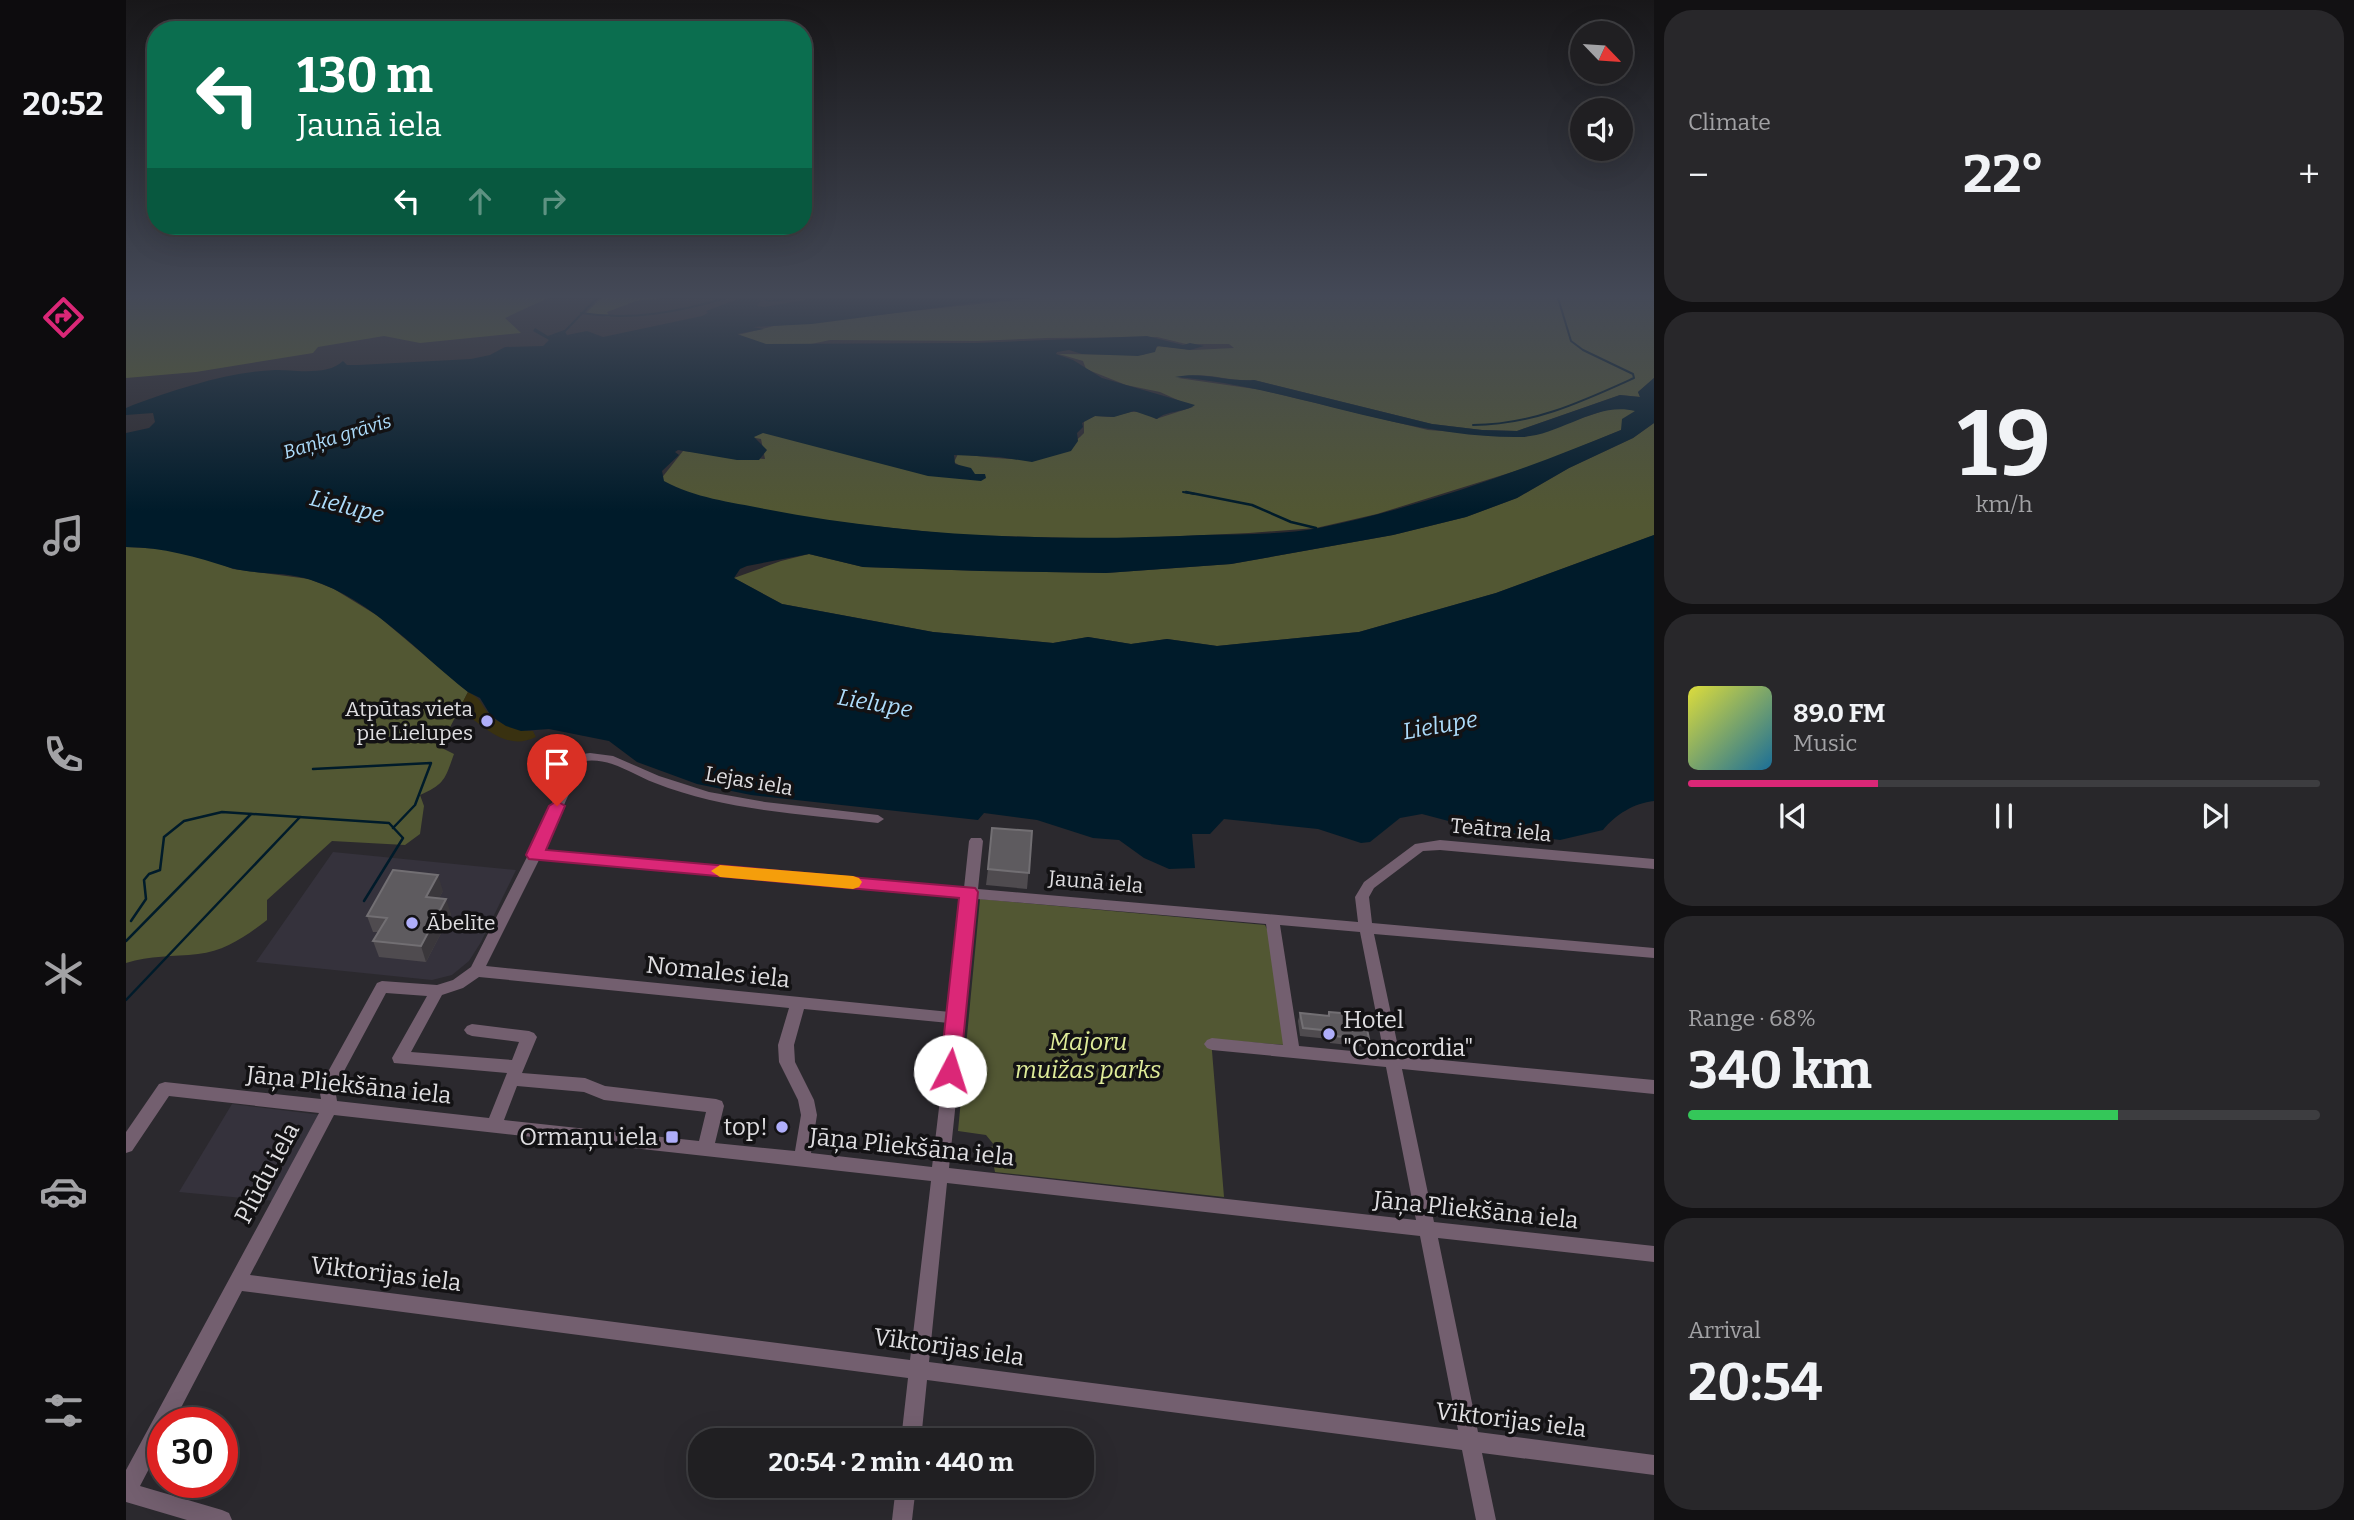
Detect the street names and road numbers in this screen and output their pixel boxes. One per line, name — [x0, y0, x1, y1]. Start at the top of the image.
street label: Lejas iela — [703, 760, 796, 802]
street label: Teātra iela — [1449, 813, 1553, 847]
street label: Jaunā iela — [1047, 865, 1145, 899]
street label: Nomales iela — [645, 951, 791, 993]
street label: Jāņa Pliekšāna iela — [244, 1060, 453, 1111]
street label: Plūdu iela — [229, 1118, 305, 1228]
street label: Jāņa Pliekšāna iela — [807, 1122, 1016, 1173]
street label: Jāņa Pliekšāna iela — [1371, 1185, 1580, 1236]
street label: Viktorijas iela — [309, 1251, 463, 1297]
street label: Viktorijas iela — [872, 1323, 1026, 1371]
street label: Viktorijas iela — [1434, 1397, 1588, 1443]

